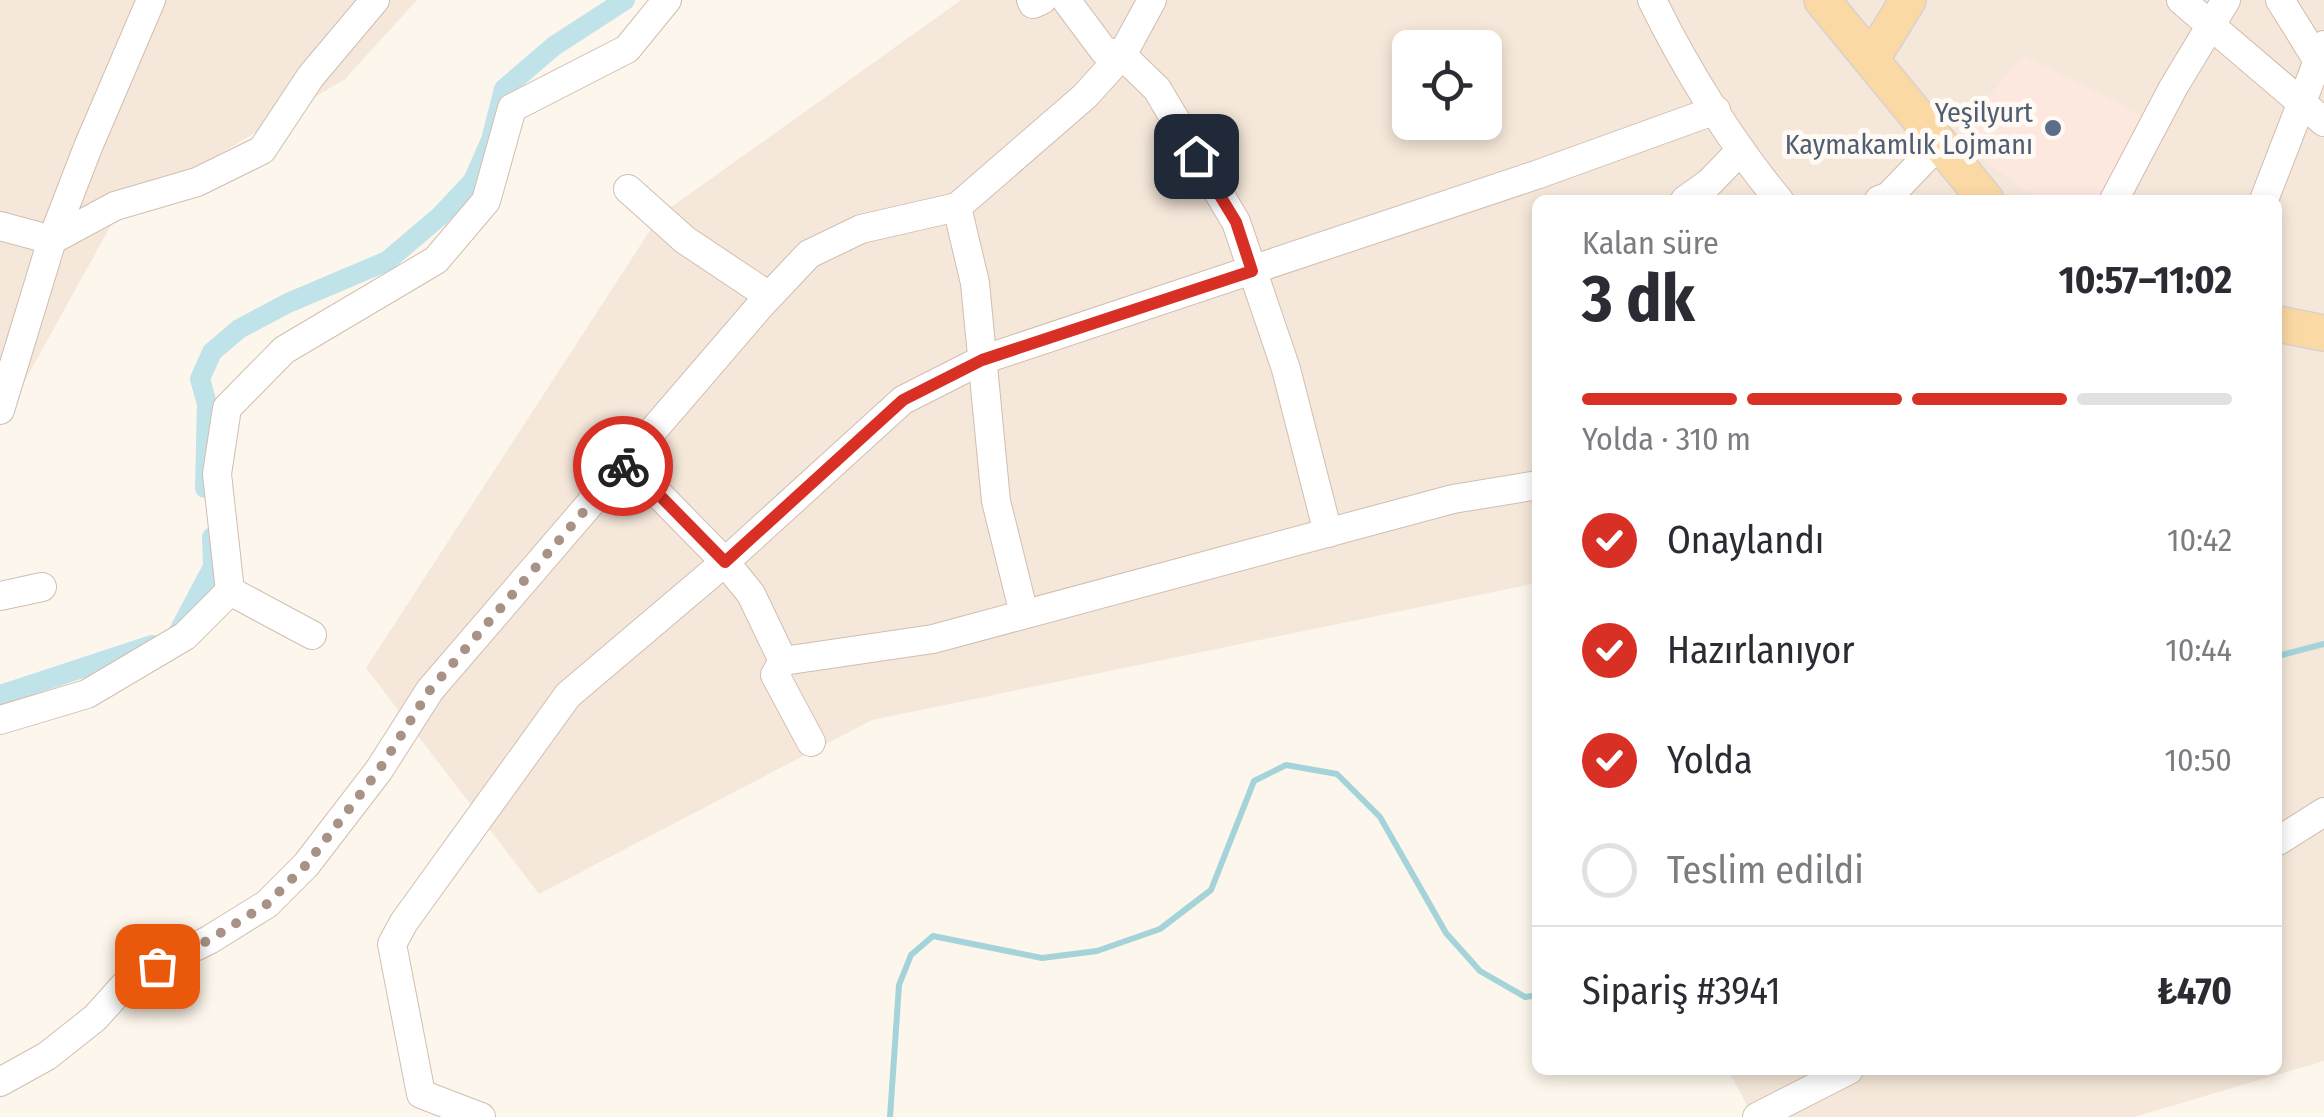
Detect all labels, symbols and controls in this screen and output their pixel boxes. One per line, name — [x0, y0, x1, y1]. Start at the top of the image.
map controls — [1392, 30, 1502, 140]
button: locate — [1392, 30, 1502, 140]
place label: Yeşilyurt Kaymakamlık Lojmanı — [1785, 96, 2034, 161]
pin — [1154, 114, 1239, 199]
marker: Yeşilyurt Kaymakamlık Lojmanı — [2042, 117, 2064, 139]
icon: home — [1169, 129, 1224, 184]
text: Kalan süre — [1582, 224, 1719, 262]
text: 10:57–11:02 — [2059, 257, 2232, 303]
text: 3 dk — [1582, 260, 1695, 338]
courier — [573, 416, 673, 516]
text: Yolda · 310 m — [1582, 420, 1751, 458]
icon: bike — [596, 439, 651, 494]
icon: check — [1582, 513, 1637, 568]
text: Onaylandı — [1667, 517, 1824, 563]
text: 10:42 — [2167, 521, 2232, 559]
icon: check — [1582, 623, 1637, 678]
text: Hazırlanıyor — [1667, 627, 1855, 673]
text: 10:44 — [2165, 631, 2232, 669]
icon: check — [1582, 733, 1637, 788]
text: Yolda — [1667, 737, 1753, 783]
text: 10:50 — [2165, 741, 2232, 779]
text: Teslim edildi — [1667, 847, 1864, 893]
pin — [115, 924, 200, 1009]
icon: bag — [130, 939, 185, 994]
text: Sipariş #3941 — [1582, 968, 1781, 1014]
text: ₺470 — [2157, 968, 2232, 1014]

